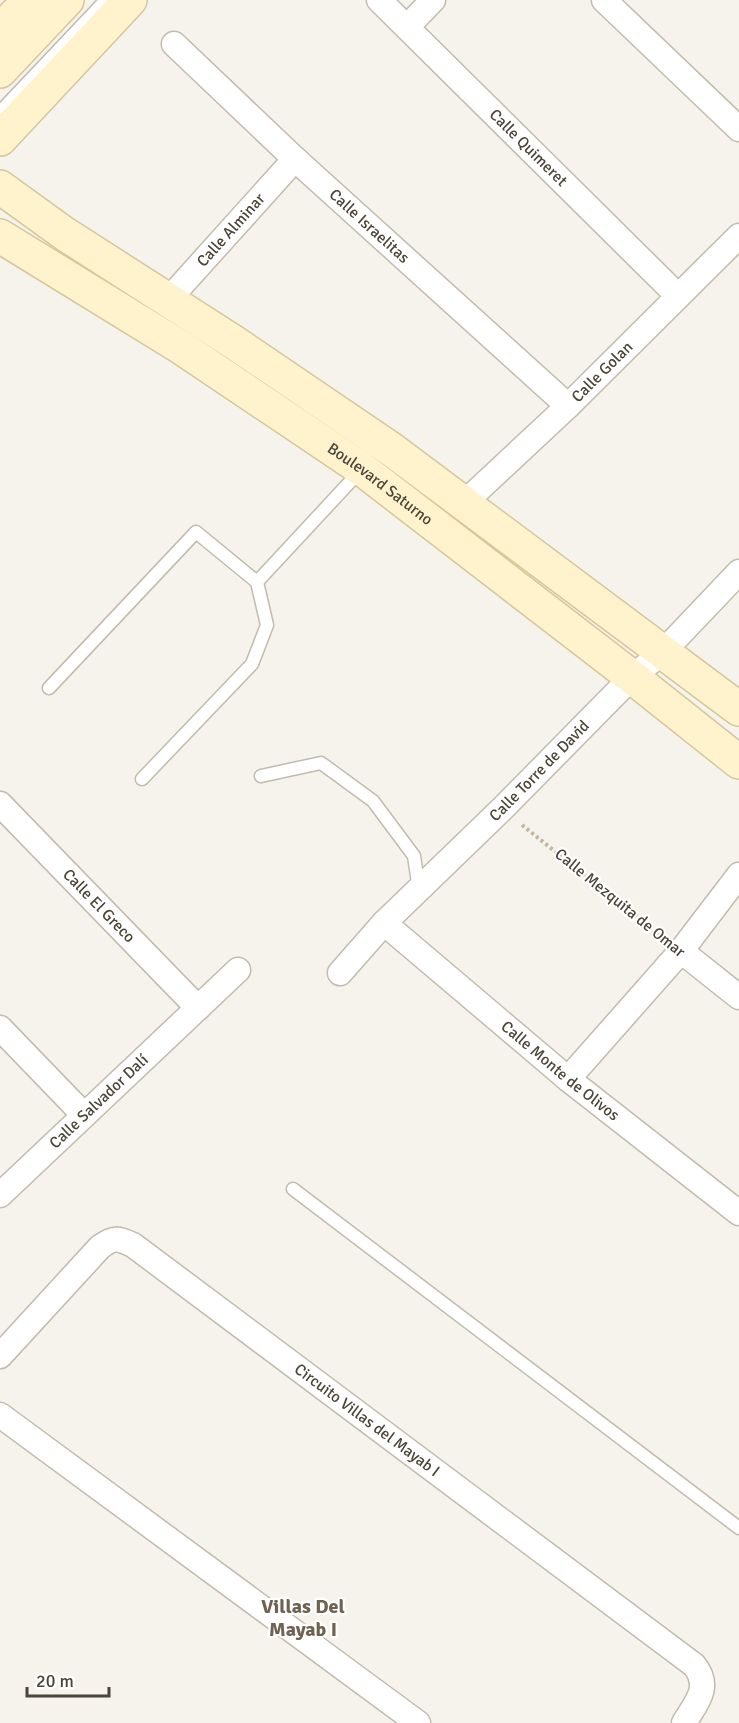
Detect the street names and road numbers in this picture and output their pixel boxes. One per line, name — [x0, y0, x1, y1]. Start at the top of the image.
street label: Calle Quimeret — [485, 105, 572, 191]
street label: Calle Israelitas — [325, 185, 414, 268]
street label: Calle Alminar — [193, 189, 269, 271]
street label: Calle Golan — [567, 337, 637, 407]
street label: Boulevard Saturno — [323, 438, 437, 530]
street label: Calle Torre de David — [485, 716, 594, 826]
street label: Calle Mezquita de Omar — [551, 844, 689, 962]
street label: Calle El Greco — [59, 865, 139, 947]
street label: Calle Monte de Olivos — [497, 1017, 623, 1125]
street label: Calle Salvador Dalí — [45, 1050, 153, 1153]
street label: Circuito Villas del Mayab I — [290, 1359, 444, 1481]

